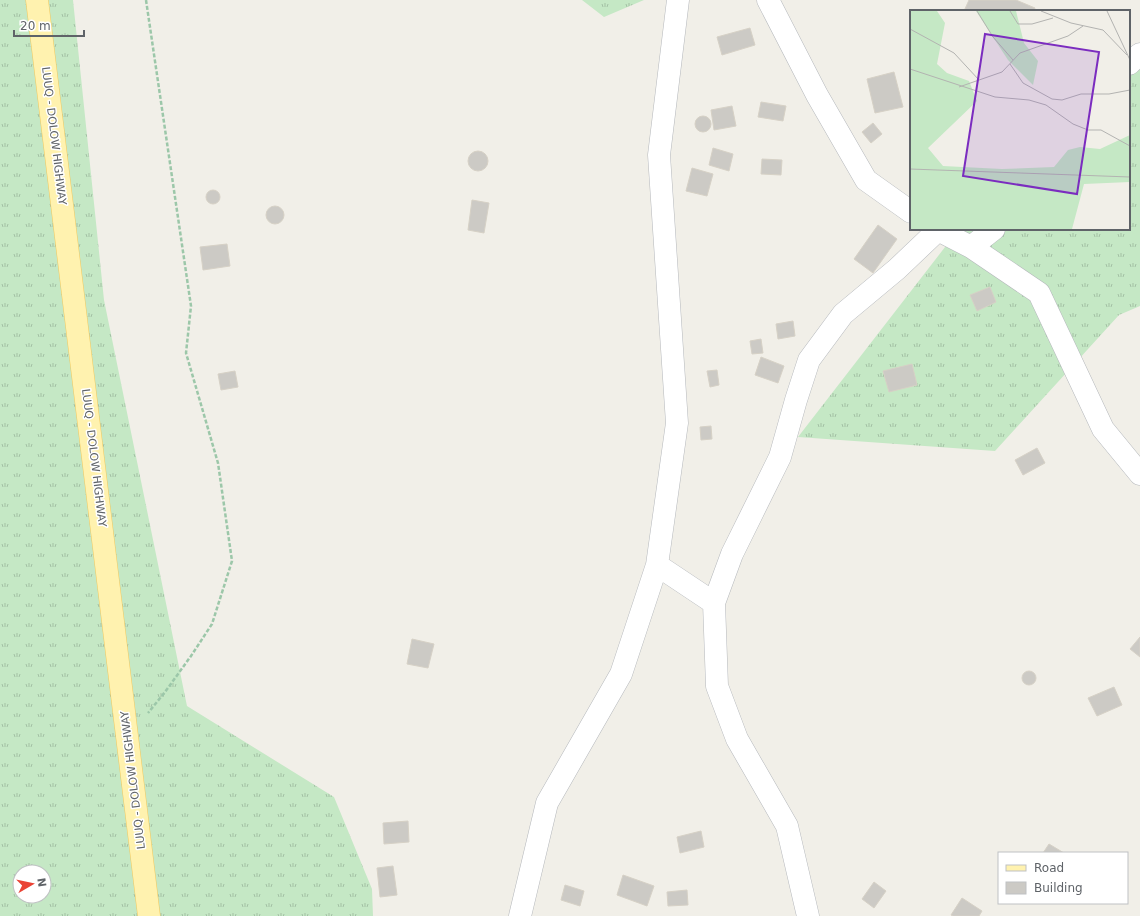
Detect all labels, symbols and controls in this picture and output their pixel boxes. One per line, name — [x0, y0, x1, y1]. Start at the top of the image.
inset map — [910, 10, 1130, 230]
scale bar — [14, 12, 84, 38]
text: 20 m — [20, 19, 51, 33]
street label: LUUQ - DOLOW HIGHWAY — [39, 66, 69, 206]
street label: LUUQ - DOLOW HIGHWAY — [79, 388, 109, 528]
street label: LUUQ - DOLOW HIGHWAY — [118, 710, 148, 850]
legend — [998, 852, 1128, 904]
text: Road — [1034, 861, 1064, 875]
north arrow — [12, 864, 52, 904]
text: N — [34, 877, 49, 888]
text: Building — [1034, 881, 1083, 895]

